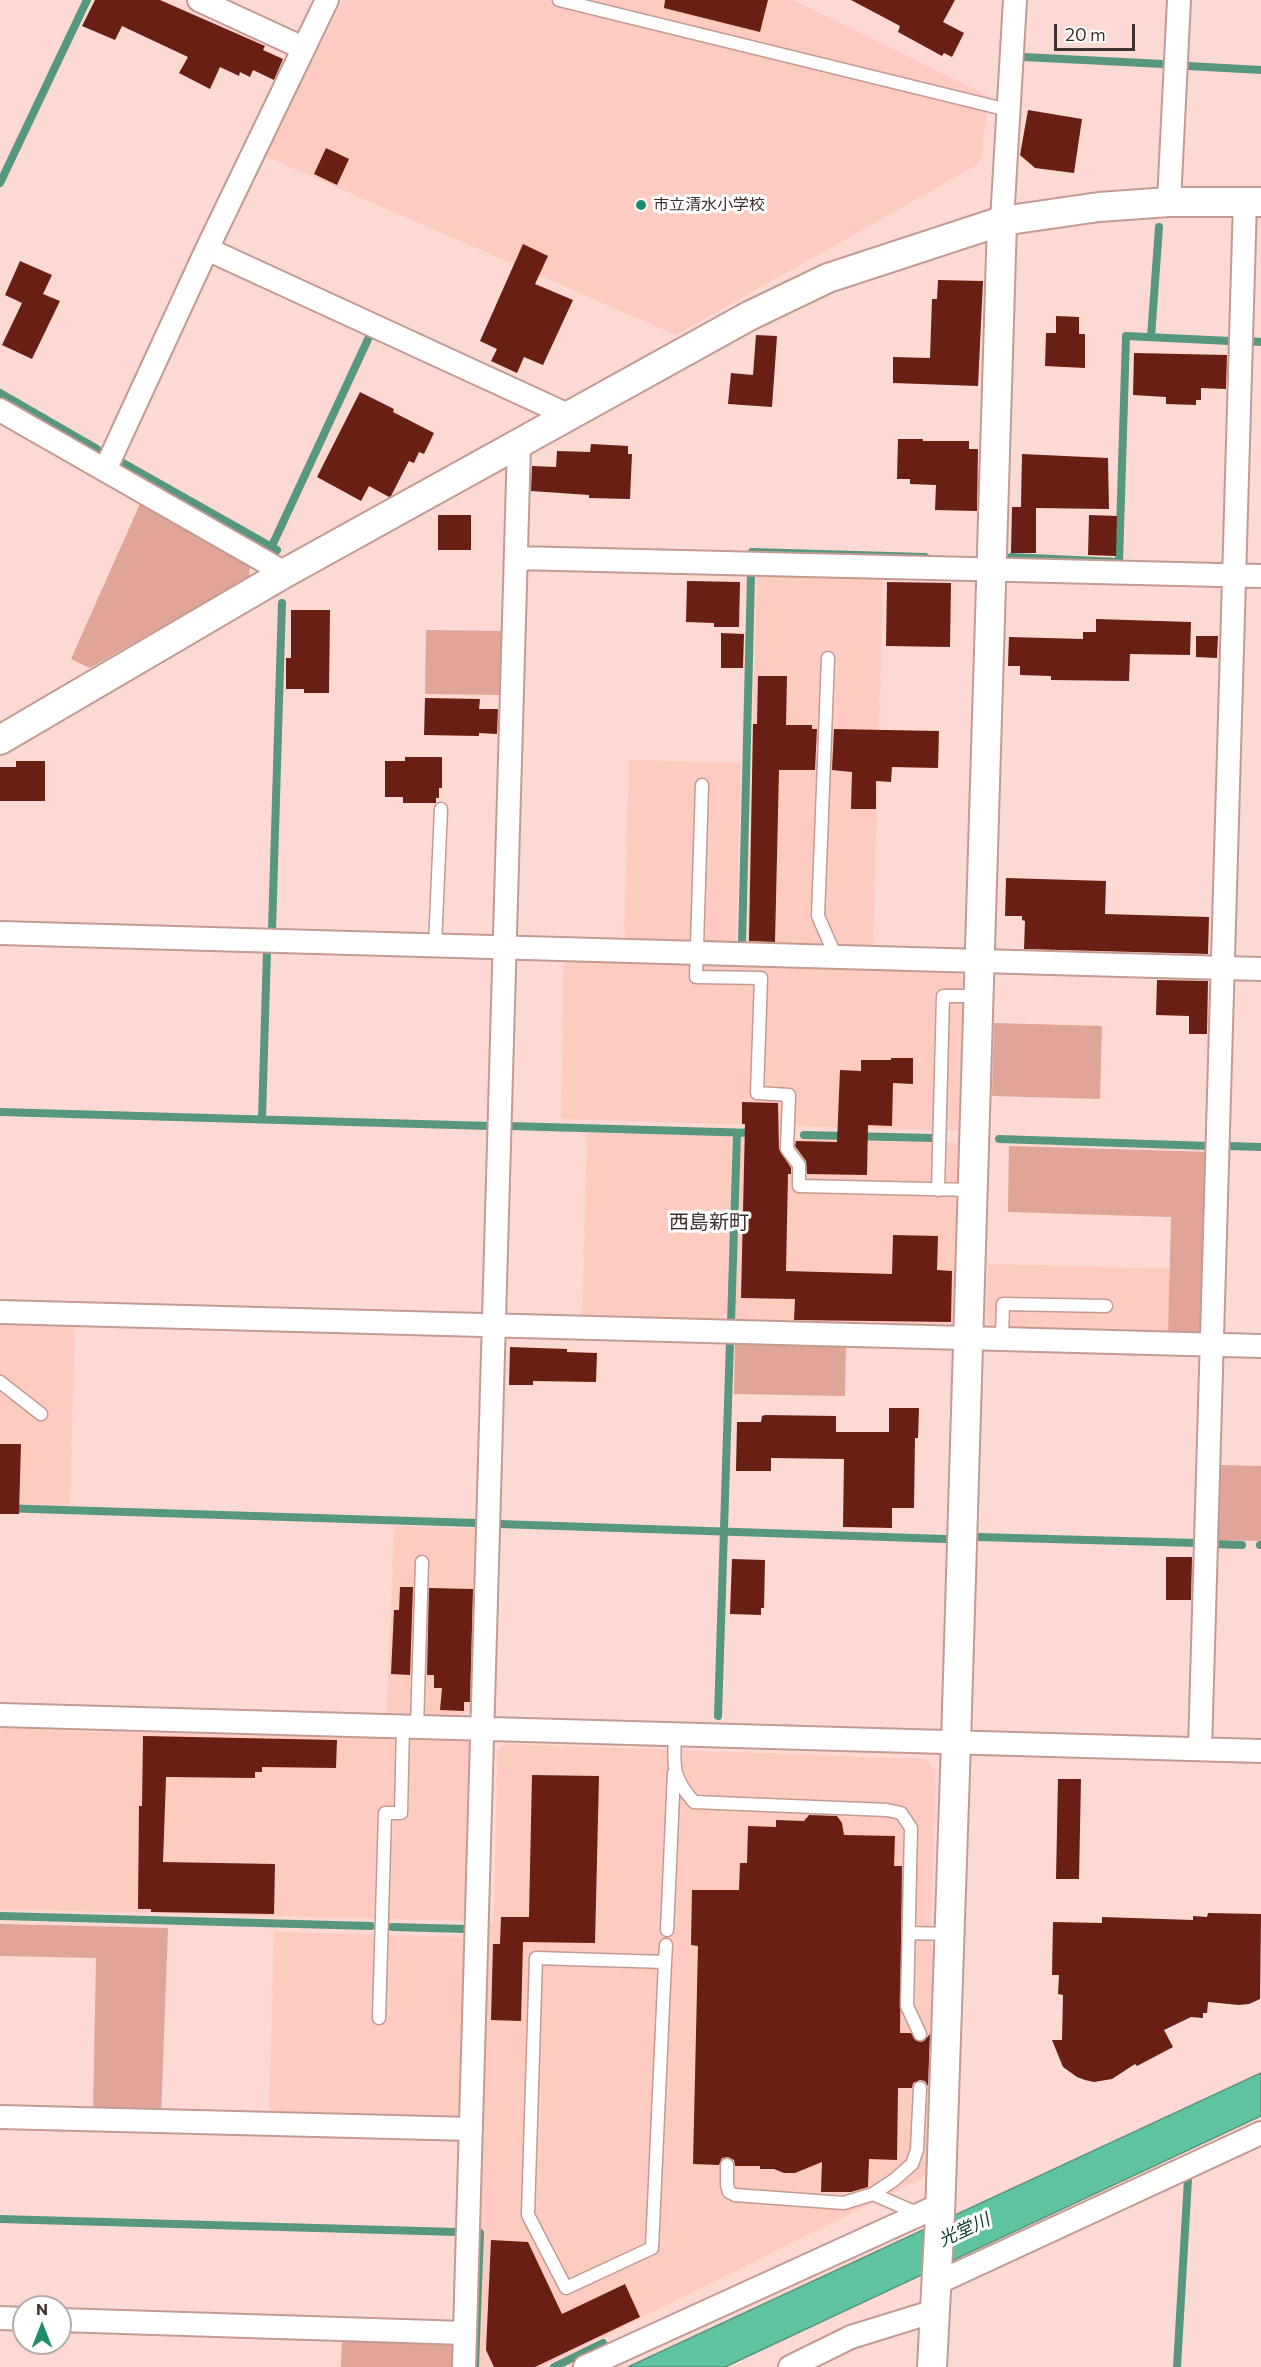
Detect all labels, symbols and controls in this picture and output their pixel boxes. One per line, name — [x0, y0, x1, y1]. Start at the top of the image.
scale bar — [1057, 12, 1138, 50]
text: 20 m — [1065, 23, 1106, 45]
place label: 市立清水小学校 — [653, 195, 765, 215]
marker: 市立清水小学校 — [634, 198, 648, 212]
district label: 西島新町 — [669, 1210, 749, 1234]
water label: 光堂川 — [935, 2209, 993, 2251]
north arrow — [12, 2295, 72, 2355]
text: N — [36, 2299, 48, 2318]

